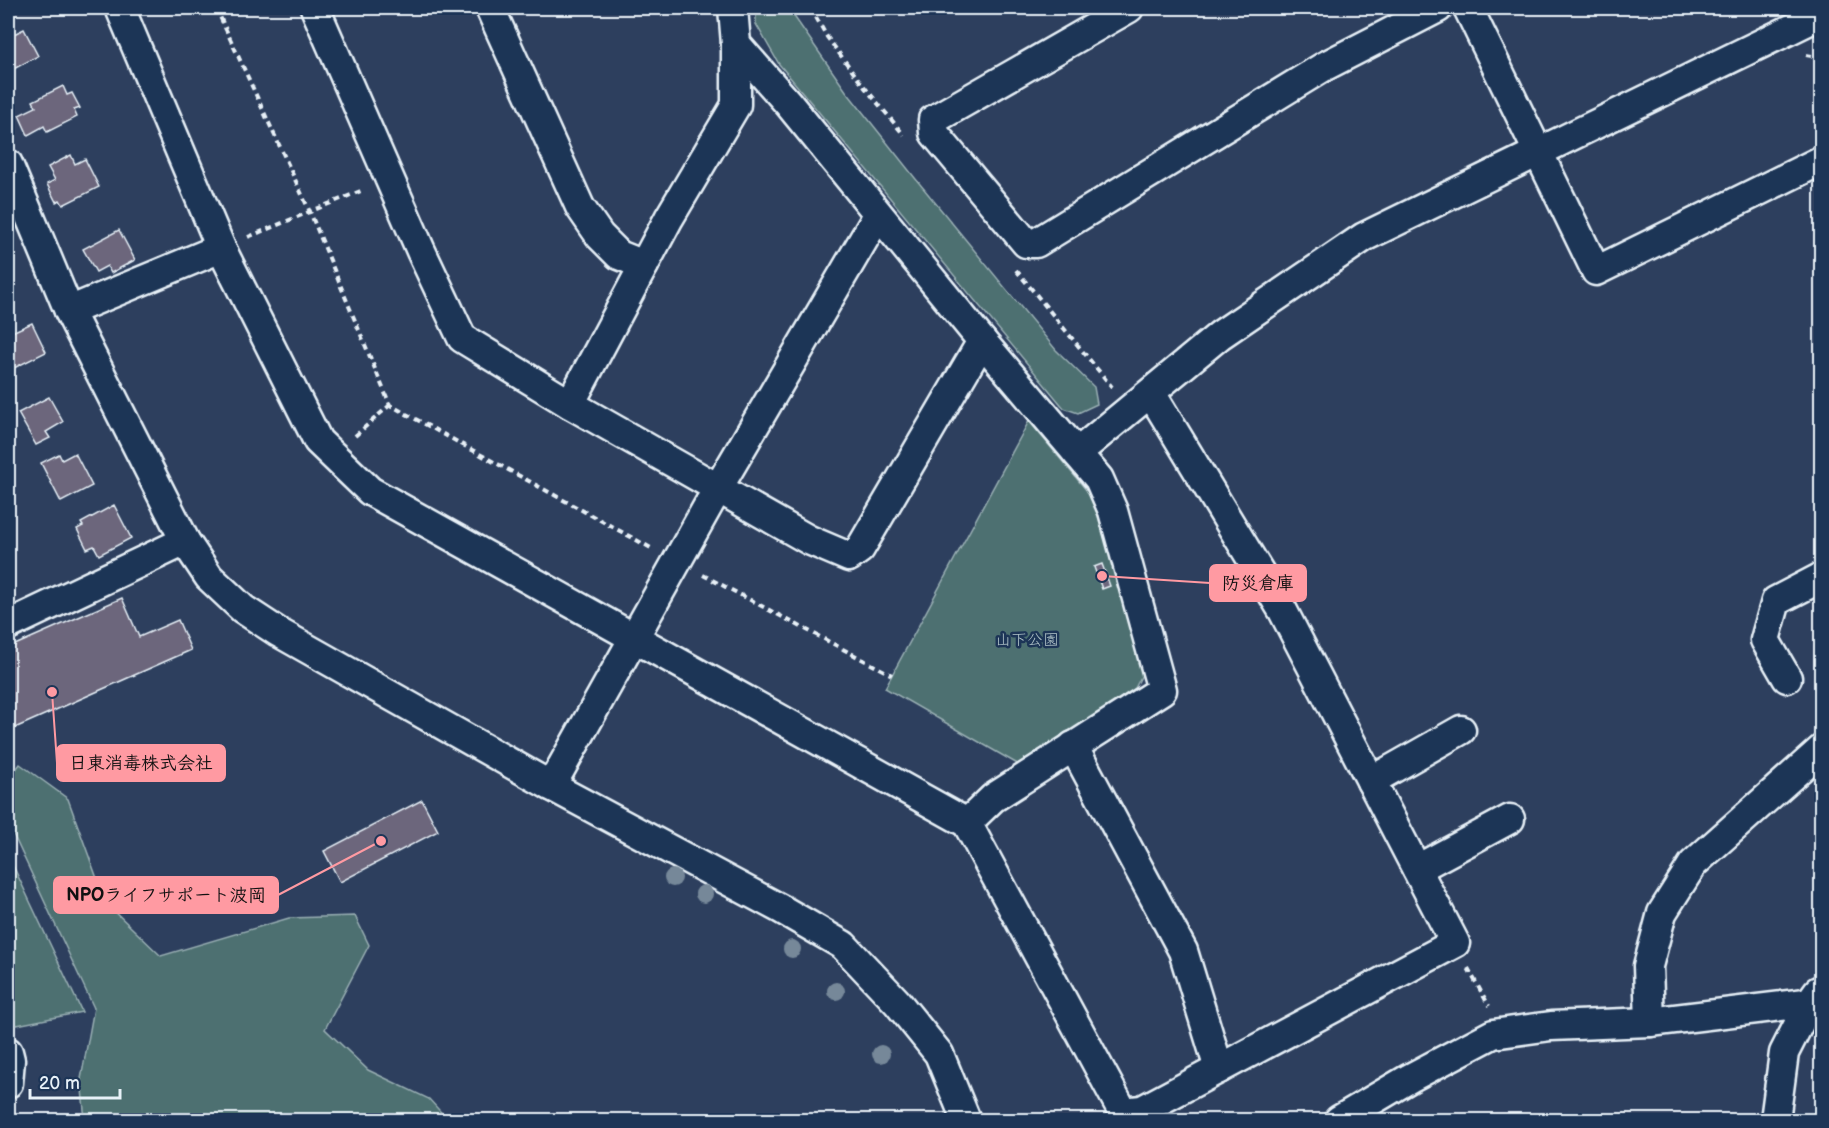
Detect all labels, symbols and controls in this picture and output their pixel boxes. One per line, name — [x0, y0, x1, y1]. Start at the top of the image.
callout: 防災倉庫 — [1210, 565, 1306, 601]
text: 防災倉庫 — [1222, 573, 1294, 594]
park label: 山下公園 — [995, 631, 1059, 650]
callout: 日東消毒株式会社 — [57, 745, 225, 781]
text: 日東消毒株式会社 — [69, 753, 213, 774]
callout: NPOライフサポート波岡 — [54, 877, 278, 913]
text: NPOライフサポート波岡 — [66, 885, 266, 906]
scale bar — [30, 1062, 120, 1100]
text: 20 m — [39, 1073, 80, 1094]

